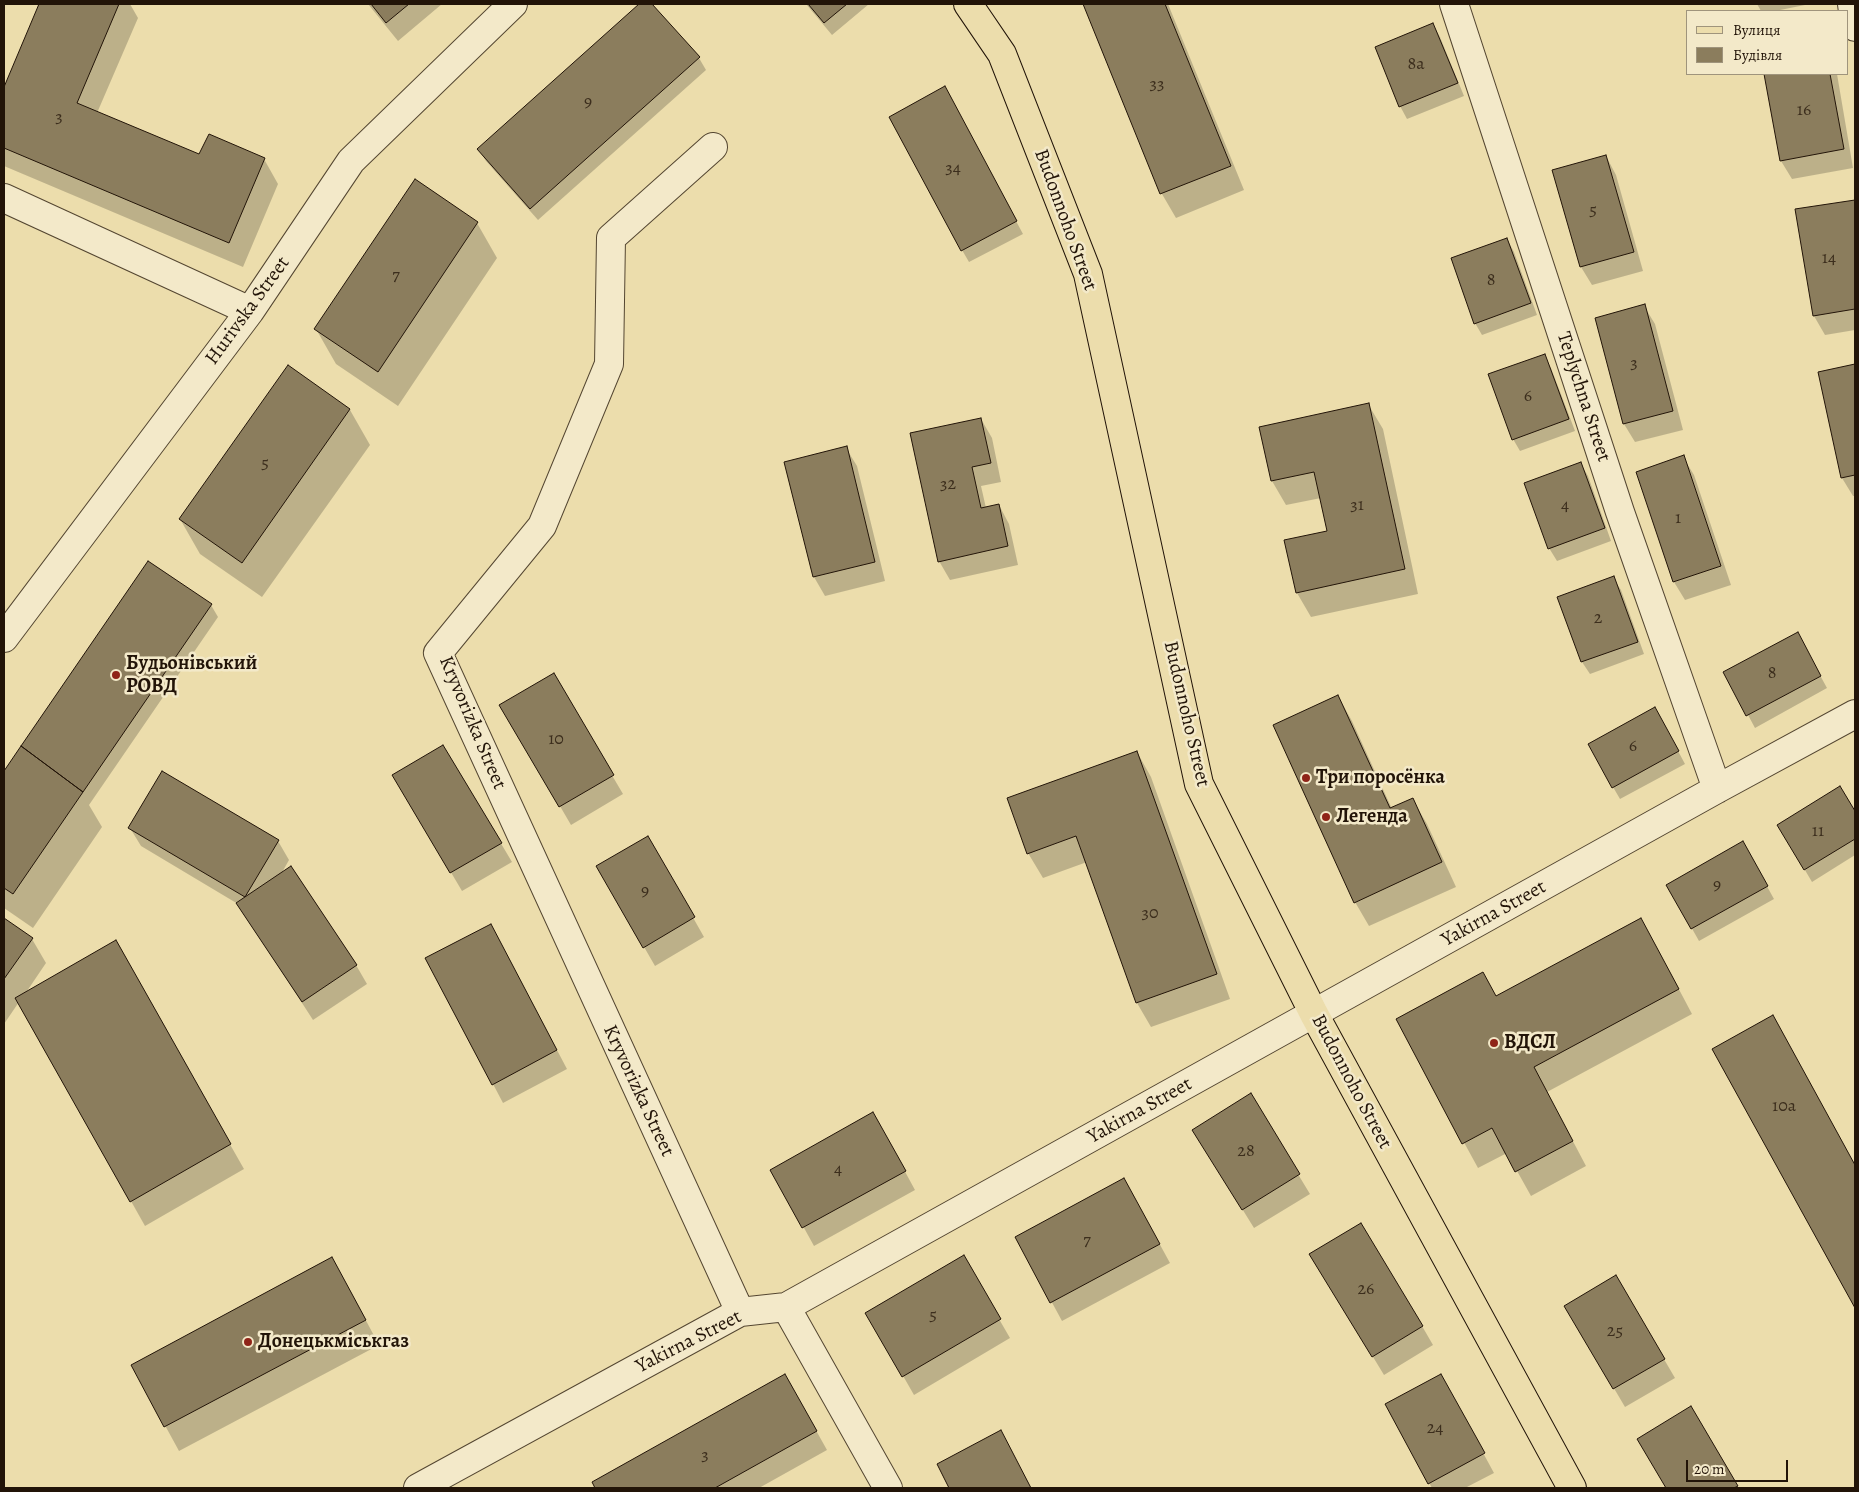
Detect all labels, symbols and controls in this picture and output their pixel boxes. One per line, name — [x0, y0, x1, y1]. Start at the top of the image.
legend — [1686, 10, 1849, 75]
text: Вулиця — [1733, 20, 1780, 40]
text: Будівля — [1733, 45, 1782, 65]
house number: 8а — [1407, 54, 1425, 76]
house number: 33 — [1150, 74, 1164, 96]
house number: 9 — [584, 92, 592, 114]
house number: 16 — [1797, 100, 1811, 122]
house number: 3 — [55, 107, 63, 129]
street label: Budonnoho Street — [1028, 146, 1102, 294]
house number: 34 — [945, 158, 961, 180]
house number: 5 — [1589, 200, 1597, 222]
house number: 14 — [1822, 248, 1836, 270]
street label: Hurivska Street — [201, 252, 295, 370]
house number: 7 — [392, 265, 400, 287]
house number: 8 — [1487, 270, 1495, 292]
street label: Teplychna Street — [1551, 329, 1615, 465]
house number: 3 — [1630, 353, 1638, 375]
house number: 6 — [1524, 386, 1532, 408]
house number: 5 — [261, 453, 269, 475]
house number: 32 — [940, 474, 956, 496]
house number: 31 — [1350, 495, 1364, 517]
house number: 4 — [1561, 495, 1569, 517]
house number: 1 — [1675, 508, 1681, 530]
house number: 2 — [1594, 608, 1602, 630]
street label: Budonnoho Street — [1158, 639, 1214, 789]
place label: Будьонівський РОВД — [126, 652, 257, 699]
street label: Kryvorizka Street — [433, 653, 511, 793]
house number: 8 — [1768, 663, 1776, 685]
marker: Будьонівський РОВД — [110, 669, 122, 681]
house number: 10 — [548, 729, 564, 751]
house number: 6 — [1629, 736, 1637, 758]
place label: Три поросёнка — [1316, 766, 1445, 790]
marker: Три поросёнка — [1300, 772, 1312, 784]
place label: Легенда — [1336, 805, 1408, 829]
marker: Легенда — [1320, 811, 1332, 823]
house number: 11 — [1812, 821, 1824, 843]
street label: Yakirna Street — [1438, 875, 1550, 953]
house number: 9 — [1713, 875, 1721, 897]
house number: 9 — [641, 881, 649, 903]
house number: 30 — [1141, 903, 1159, 925]
street label: Budonnoho Street — [1305, 1011, 1397, 1153]
street label: Kryvorizka Street — [597, 1021, 679, 1161]
place label: ВДСЛ — [1504, 1031, 1556, 1055]
marker: ВДСЛ — [1488, 1037, 1500, 1049]
street label: Yakirna Street — [1084, 1072, 1196, 1150]
house number: 10а — [1772, 1096, 1796, 1118]
house number: 28 — [1237, 1141, 1255, 1163]
house number: 4 — [834, 1159, 842, 1181]
house number: 7 — [1083, 1230, 1091, 1252]
house number: 26 — [1358, 1279, 1374, 1301]
street label: Yakirna Street — [632, 1305, 746, 1379]
house number: 5 — [929, 1305, 937, 1327]
house number: 25 — [1607, 1321, 1623, 1343]
place label: Донецькміськгаз — [258, 1330, 409, 1354]
marker: Донецькміськгаз — [242, 1336, 254, 1348]
house number: 24 — [1427, 1418, 1443, 1440]
house number: 3 — [701, 1445, 709, 1467]
scale bar — [1689, 1450, 1792, 1482]
text: 20 m — [1694, 1459, 1725, 1479]

